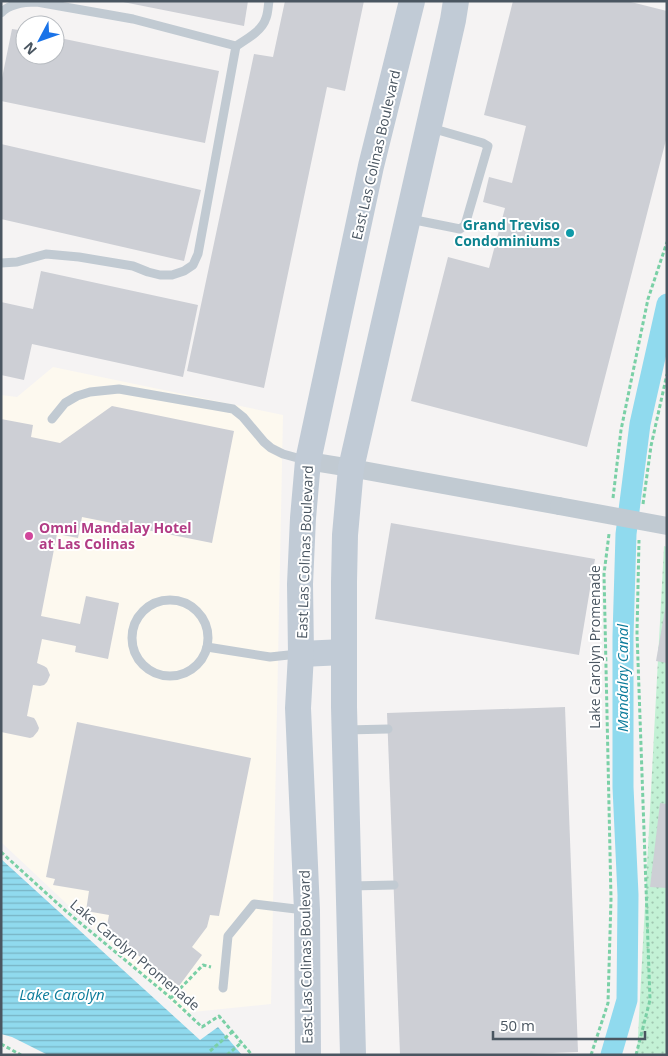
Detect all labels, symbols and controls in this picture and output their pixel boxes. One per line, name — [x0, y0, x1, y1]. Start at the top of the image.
north arrow — [15, 15, 65, 65]
text: N — [19, 38, 41, 59]
street label: East Las Colinas Boulevard — [347, 68, 404, 242]
place label: Grand Treviso Condominiums — [454, 215, 560, 250]
marker: Grand Treviso Condominiums — [564, 227, 576, 239]
street label: East Las Colinas Boulevard — [292, 465, 317, 639]
place label: Omni Mandalay Hotel at Las Colinas — [39, 518, 192, 553]
marker: Omni Mandalay Hotel at Las Colinas — [23, 530, 35, 542]
street label: Lake Carolyn Promenade — [585, 565, 604, 729]
water label: Mandalay Canal — [612, 623, 632, 732]
street label: East Las Colinas Boulevard — [294, 870, 317, 1044]
street label: Lake Carolyn Promenade — [67, 895, 204, 1015]
water label: Lake Carolyn — [19, 984, 105, 1004]
scale bar — [493, 1008, 646, 1040]
text: 50 m — [500, 1015, 535, 1035]

